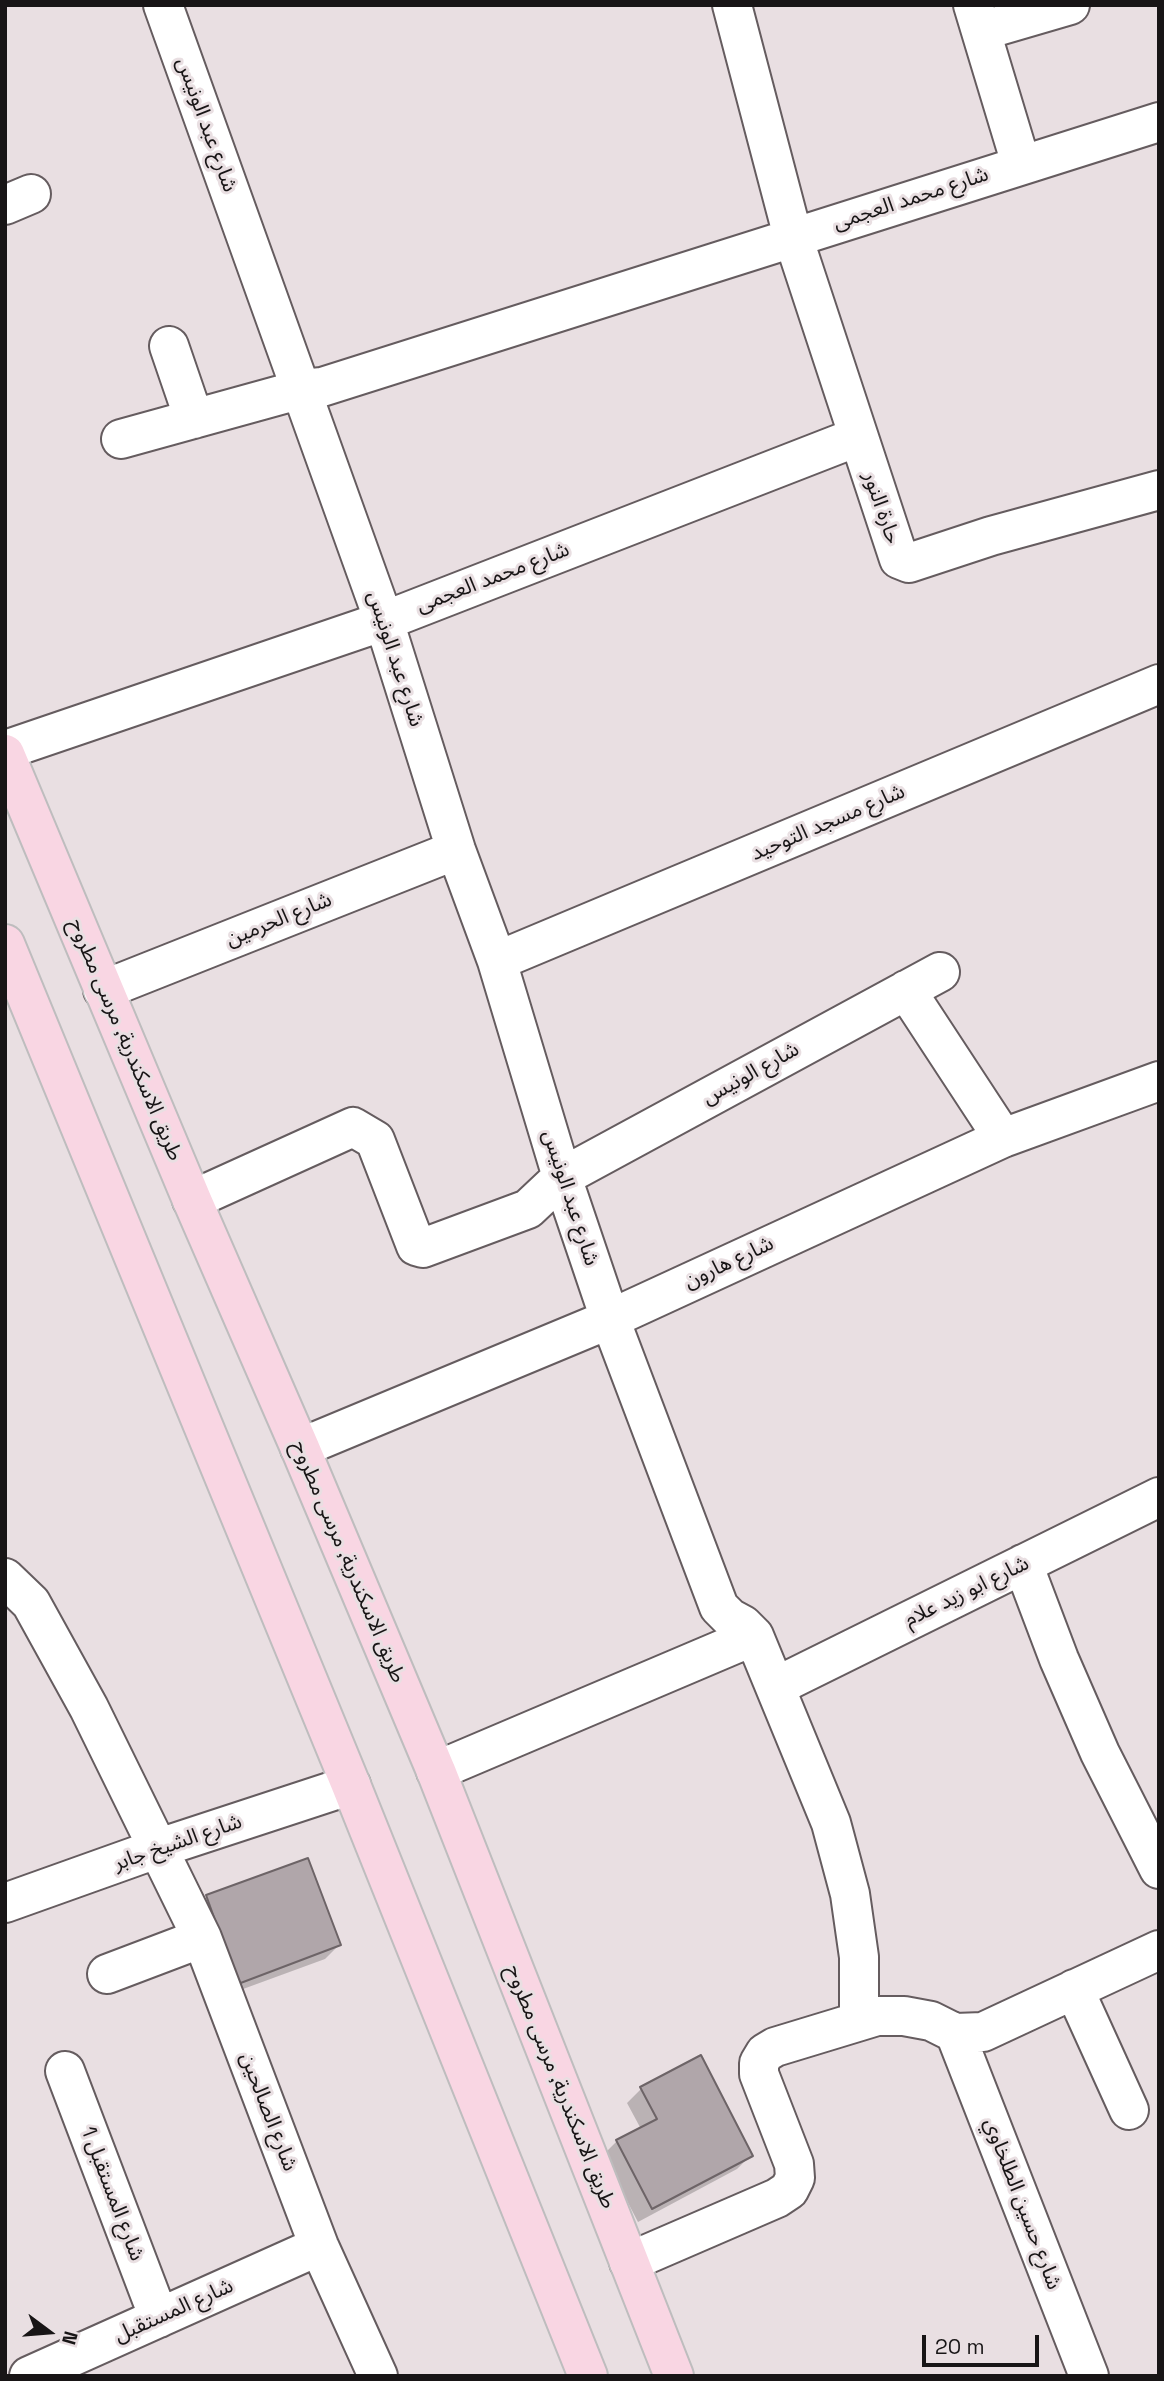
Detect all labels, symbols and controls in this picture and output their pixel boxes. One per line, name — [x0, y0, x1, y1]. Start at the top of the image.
street label: شارع عبد الونيس — [170, 54, 242, 196]
street label: شارع محمد العجمى — [830, 162, 992, 236]
street label: حارة النور — [857, 469, 905, 547]
street label: شارع محمد العجمى — [413, 537, 573, 619]
street label: شارع عبد الونيس — [361, 588, 429, 730]
street label: شارع مسجد التوحيد — [747, 779, 909, 867]
street label: شارع الحرمين — [222, 887, 336, 953]
street label: طريق الاسكندرية, مرسى مطروح — [62, 915, 188, 1165]
street label: شارع الونيس — [698, 1037, 804, 1111]
street label: شارع عبد الونيس — [536, 1127, 604, 1269]
street label: شارع هارون — [680, 1231, 778, 1295]
street label: طريق الاسكندرية, مرسى مطروح — [285, 1437, 411, 1687]
street label: شارع ابو زيد علام — [901, 1551, 1033, 1633]
street label: شارع الشيخ جابر — [111, 1809, 245, 1877]
street label: طريق الاسكندرية, مرسى مطروح — [500, 1961, 620, 2213]
street label: شارع الصالحين — [234, 2049, 302, 2175]
street label: شارع حسين الطلخاوي — [978, 2115, 1066, 2293]
street label: شارع المستقبل 1 — [75, 2123, 149, 2265]
street label: شارع المستقبل — [111, 2274, 237, 2348]
north arrow — [14, 2297, 84, 2367]
scale bar — [926, 2322, 1043, 2366]
text: N — [56, 2328, 83, 2347]
text: 20 m — [935, 2333, 985, 2360]

